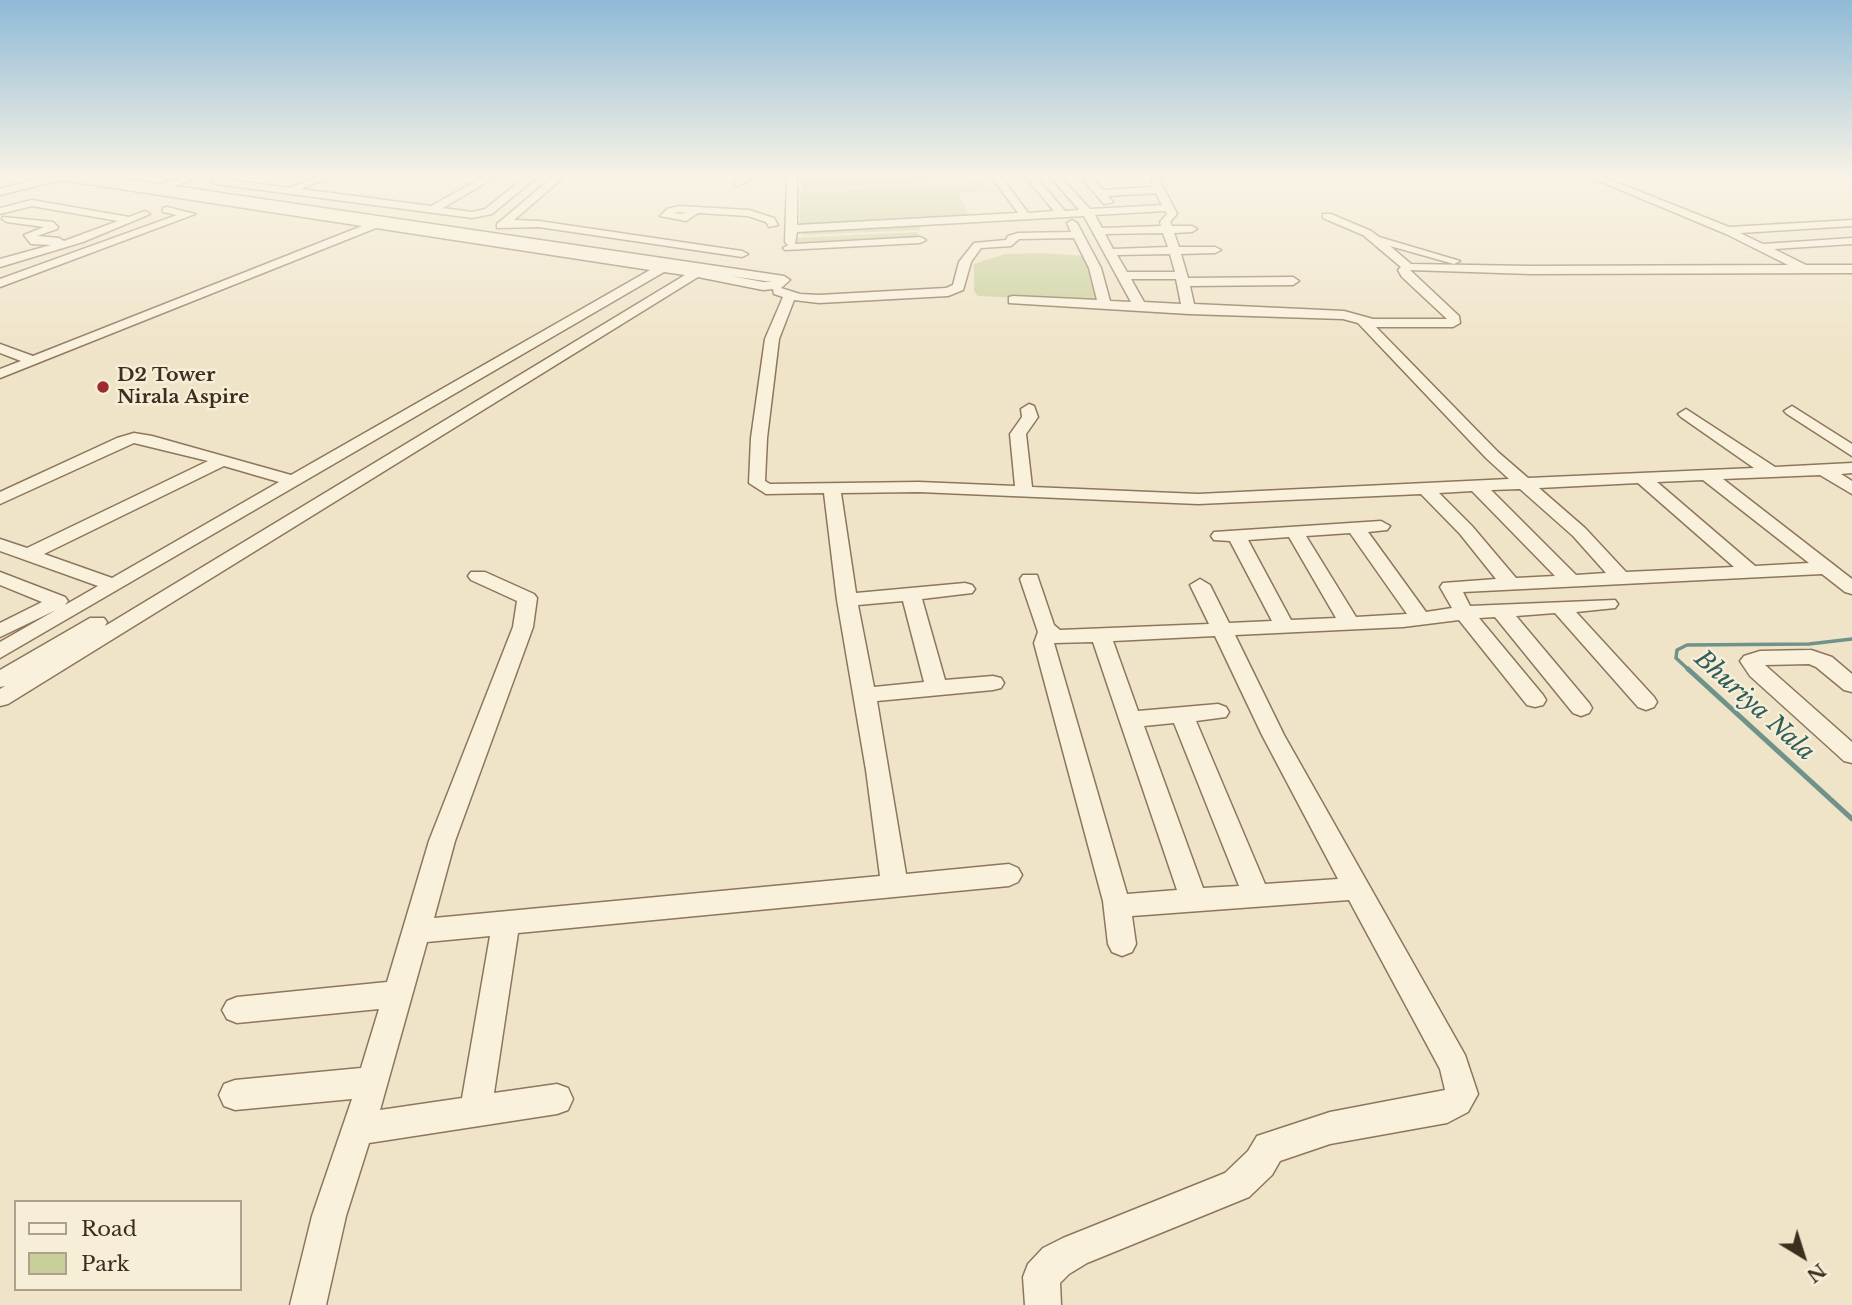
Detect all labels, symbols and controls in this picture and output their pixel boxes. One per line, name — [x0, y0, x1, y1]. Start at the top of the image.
place label: D2 Tower Nirala Aspire — [117, 365, 249, 409]
marker: D2 Tower Nirala Aspire — [95, 379, 111, 395]
water label: Bhuriya Nala — [1688, 645, 1820, 767]
legend — [14, 1200, 242, 1291]
text: Road — [81, 1216, 137, 1242]
north arrow — [1768, 1221, 1838, 1291]
text: Park — [81, 1251, 130, 1277]
text: N — [1802, 1258, 1830, 1288]

